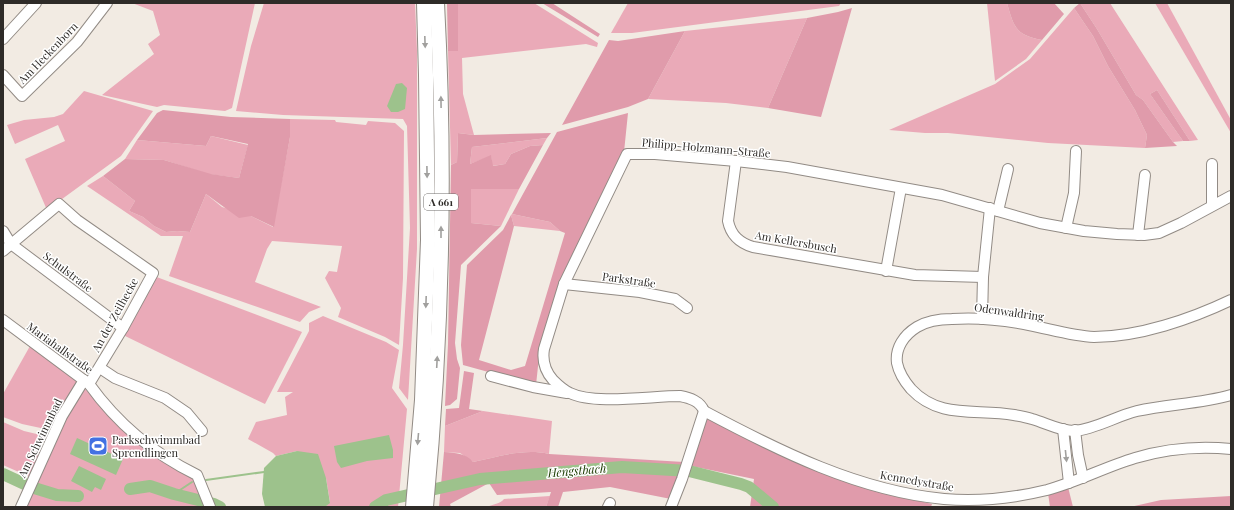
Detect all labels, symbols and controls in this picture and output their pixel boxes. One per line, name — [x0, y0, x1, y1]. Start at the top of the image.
street label: Am Heckenborn — [14, 18, 81, 87]
one-way arrow — [422, 36, 428, 49]
one-way arrow — [438, 95, 444, 108]
street label: Philipp-Holzmann-Straße — [641, 134, 771, 161]
one-way arrow — [423, 166, 430, 178]
road number: A 661 — [424, 194, 458, 210]
one-way arrow — [438, 225, 444, 238]
street label: Am Kellersbusch — [753, 227, 839, 256]
street label: Schulstraße — [40, 248, 97, 295]
street label: Parkstraße — [601, 268, 657, 291]
street label: An der Zeilhecke — [87, 275, 141, 355]
one-way arrow — [422, 296, 429, 308]
street label: Odenwaldring — [973, 299, 1045, 324]
street label: Mariahallstraße — [24, 319, 97, 377]
one-way arrow — [434, 356, 441, 368]
street label: Am Schwimmbad — [13, 395, 65, 481]
place label: Parkschwimmbad Sprendlingen — [112, 432, 201, 460]
one-way arrow — [415, 433, 422, 445]
sports icon: Parkschwimmbad Sprendlingen — [87, 435, 109, 457]
one-way arrow — [1063, 450, 1069, 462]
water label: Hengstbach — [546, 459, 607, 481]
street label: Kennedystraße — [879, 467, 955, 494]

